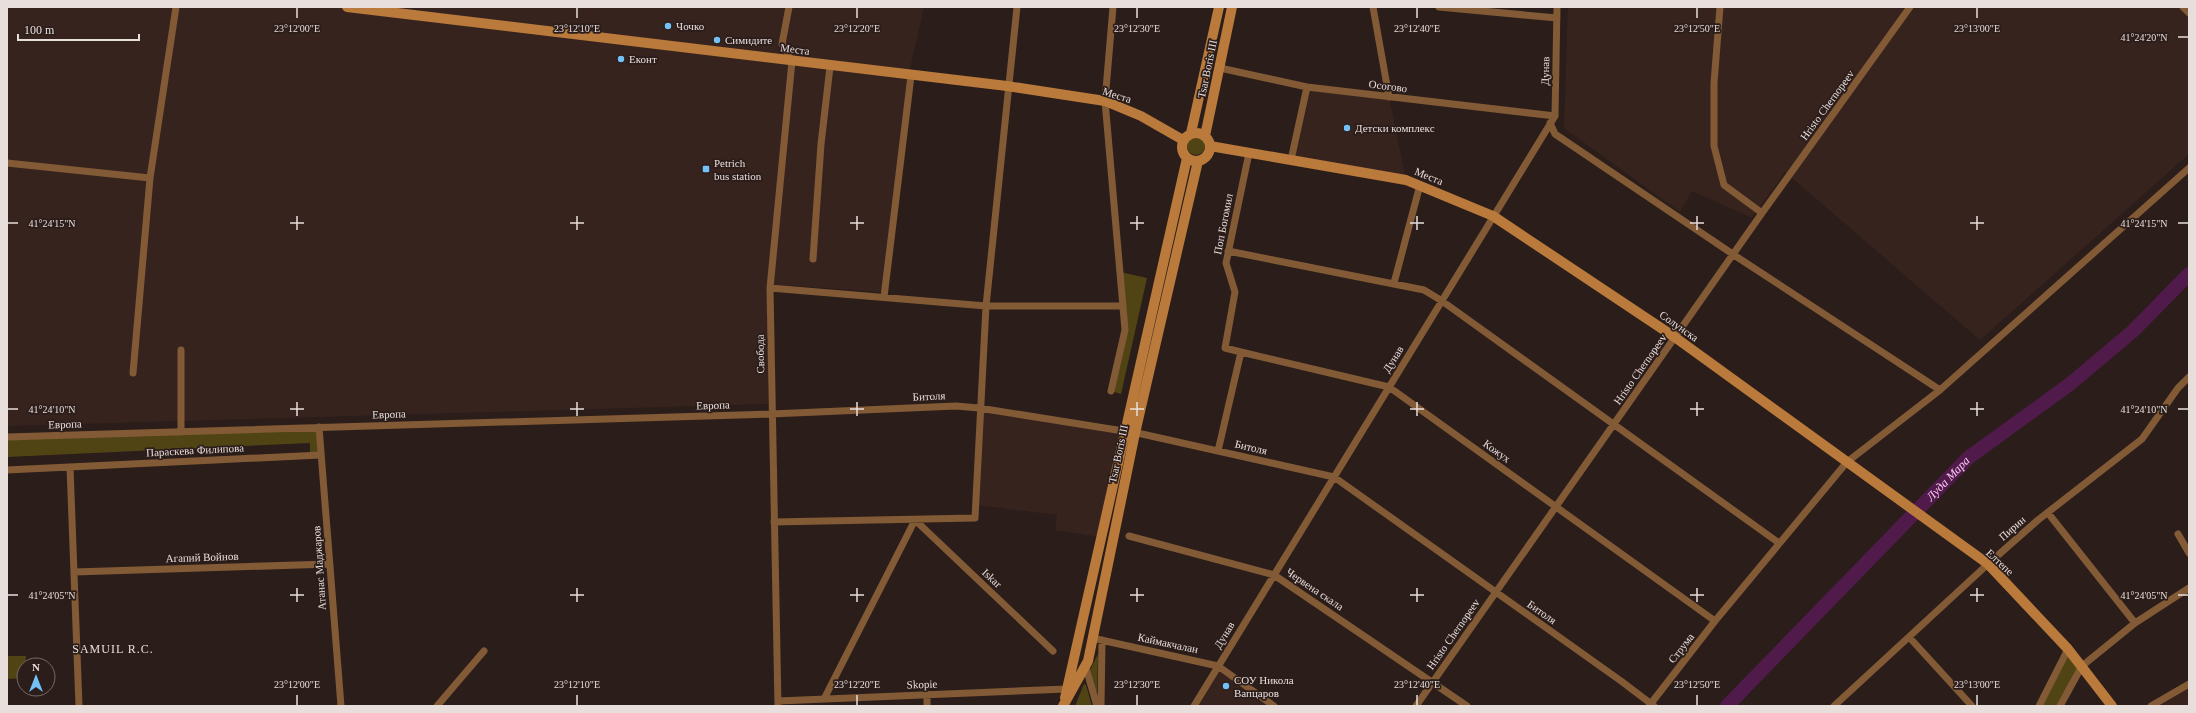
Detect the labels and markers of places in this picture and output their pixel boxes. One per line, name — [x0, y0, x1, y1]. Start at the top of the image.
place label: Чочко — [676, 20, 705, 32]
marker: Чочко — [663, 21, 673, 31]
place label: Симидите — [725, 34, 772, 46]
marker: Симидите — [712, 35, 722, 45]
place label: Еконт — [629, 53, 657, 65]
marker: Еконт — [616, 54, 626, 64]
place label: Детски комплекс — [1355, 122, 1435, 134]
marker: Детски комплекс — [1342, 123, 1352, 133]
place label: Petrich bus station — [714, 157, 762, 182]
marker: Petrich bus station — [701, 164, 711, 174]
place label: СОУ Никола Вапцаров — [1234, 674, 1294, 699]
marker: СОУ Никола Вапцаров — [1221, 681, 1231, 691]

